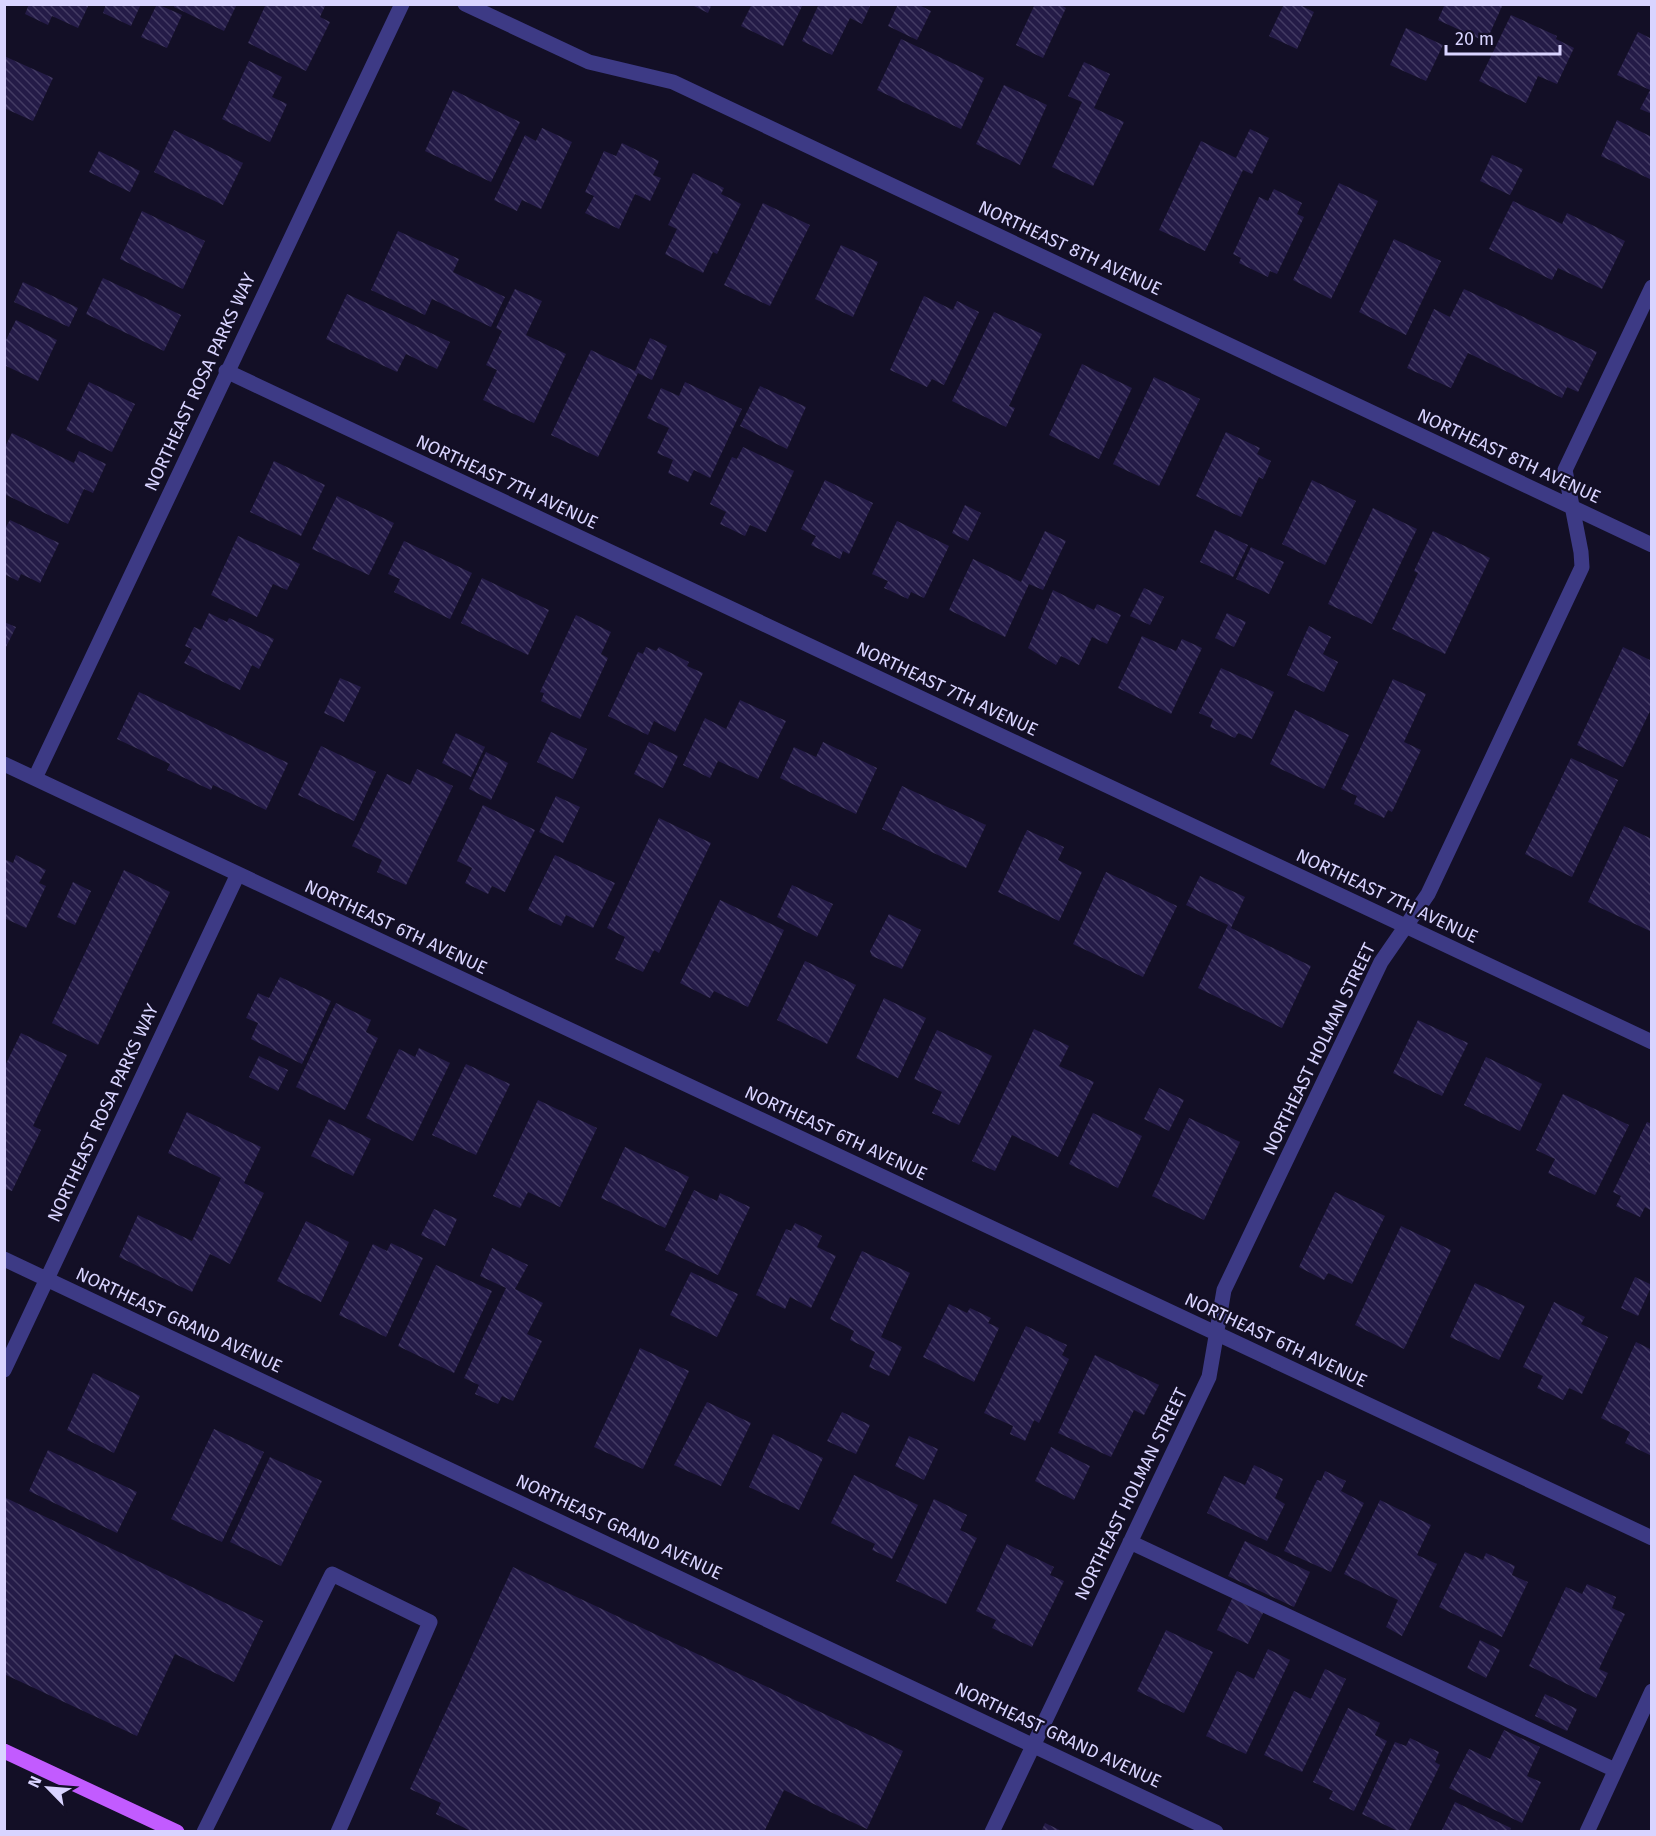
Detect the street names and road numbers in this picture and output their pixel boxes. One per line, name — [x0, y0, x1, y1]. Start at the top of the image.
street label: NORTHEAST 8TH AVENUE — [975, 196, 1165, 300]
street label: NORTHEAST ROSA PARKS WAY — [140, 269, 260, 495]
street label: NORTHEAST 8TH AVENUE — [1414, 404, 1604, 508]
street label: NORTHEAST 7TH AVENUE — [413, 430, 601, 534]
street label: NORTHEAST 7TH AVENUE — [853, 637, 1041, 741]
street label: NORTHEAST 7TH AVENUE — [1293, 844, 1481, 948]
street label: NORTHEAST 6TH AVENUE — [301, 875, 491, 979]
street label: NORTHEAST HOLMAN STREET — [1258, 939, 1380, 1159]
street label: NORTHEAST ROSA PARKS WAY — [43, 1000, 163, 1226]
street label: NORTHEAST 6TH AVENUE — [741, 1081, 931, 1185]
street label: NORTHEAST GRAND AVENUE — [72, 1262, 286, 1378]
street label: NORTHEAST 6TH AVENUE — [1181, 1288, 1371, 1392]
street label: NORTHEAST HOLMAN STREET — [1070, 1384, 1192, 1604]
street label: NORTHEAST GRAND AVENUE — [512, 1469, 726, 1585]
street label: NORTHEAST GRAND AVENUE — [951, 1677, 1165, 1793]

